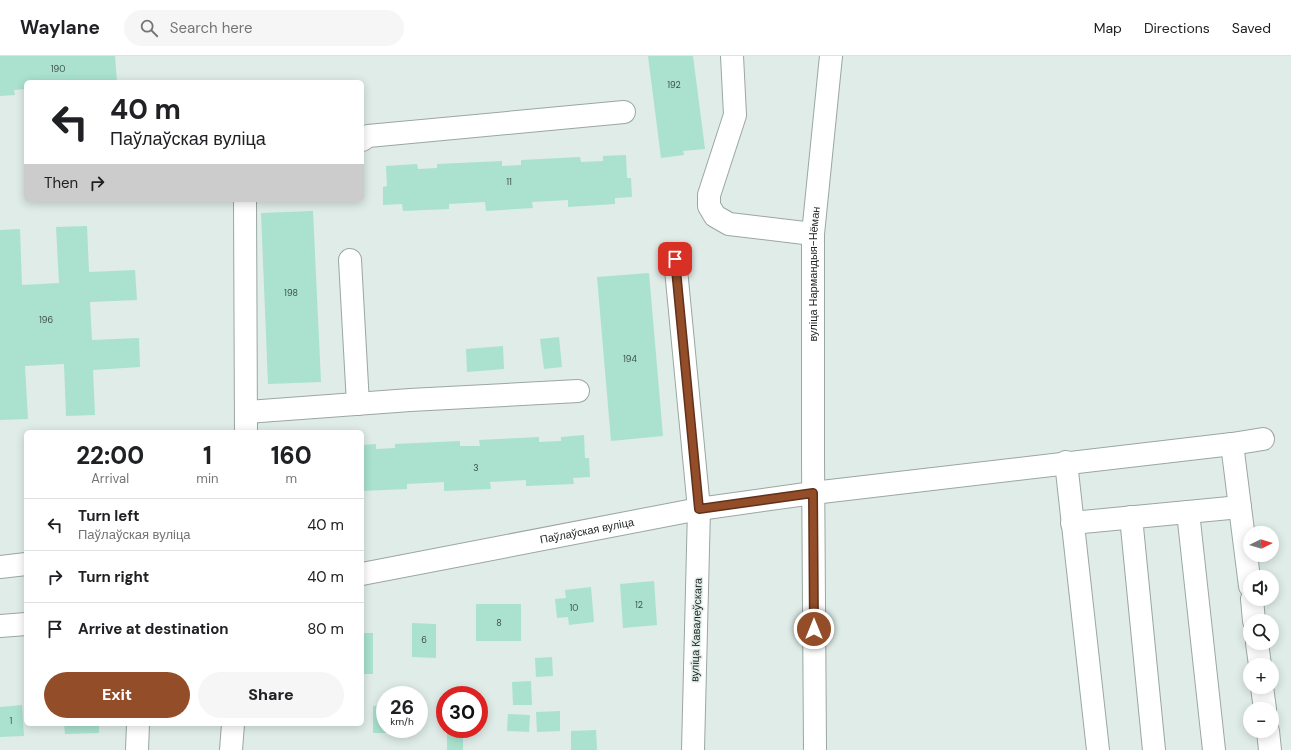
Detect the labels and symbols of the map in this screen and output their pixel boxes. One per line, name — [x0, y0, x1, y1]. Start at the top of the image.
house number: 190 — [51, 63, 65, 75]
house number: 192 — [667, 79, 681, 91]
house number: 11 — [506, 176, 512, 188]
street label: вуліца Нармандыя-Нёман — [806, 206, 823, 342]
pin — [658, 242, 692, 276]
house number: 198 — [284, 287, 298, 299]
house number: 196 — [39, 314, 53, 326]
house number: 194 — [623, 353, 637, 365]
house number: 3 — [473, 462, 479, 474]
street label: Паўлаўская вуліца — [539, 515, 636, 547]
north arrow — [1243, 526, 1279, 562]
street label: вуліца Кавалеўскага — [687, 577, 705, 682]
house number: 12 — [635, 599, 643, 611]
house number: 10 — [570, 602, 578, 614]
position arrow — [793, 608, 835, 650]
house number: 8 — [496, 617, 502, 629]
house number: 6 — [421, 634, 427, 646]
speed limit sign: 30 — [436, 686, 488, 738]
house number: 1 — [10, 715, 13, 727]

